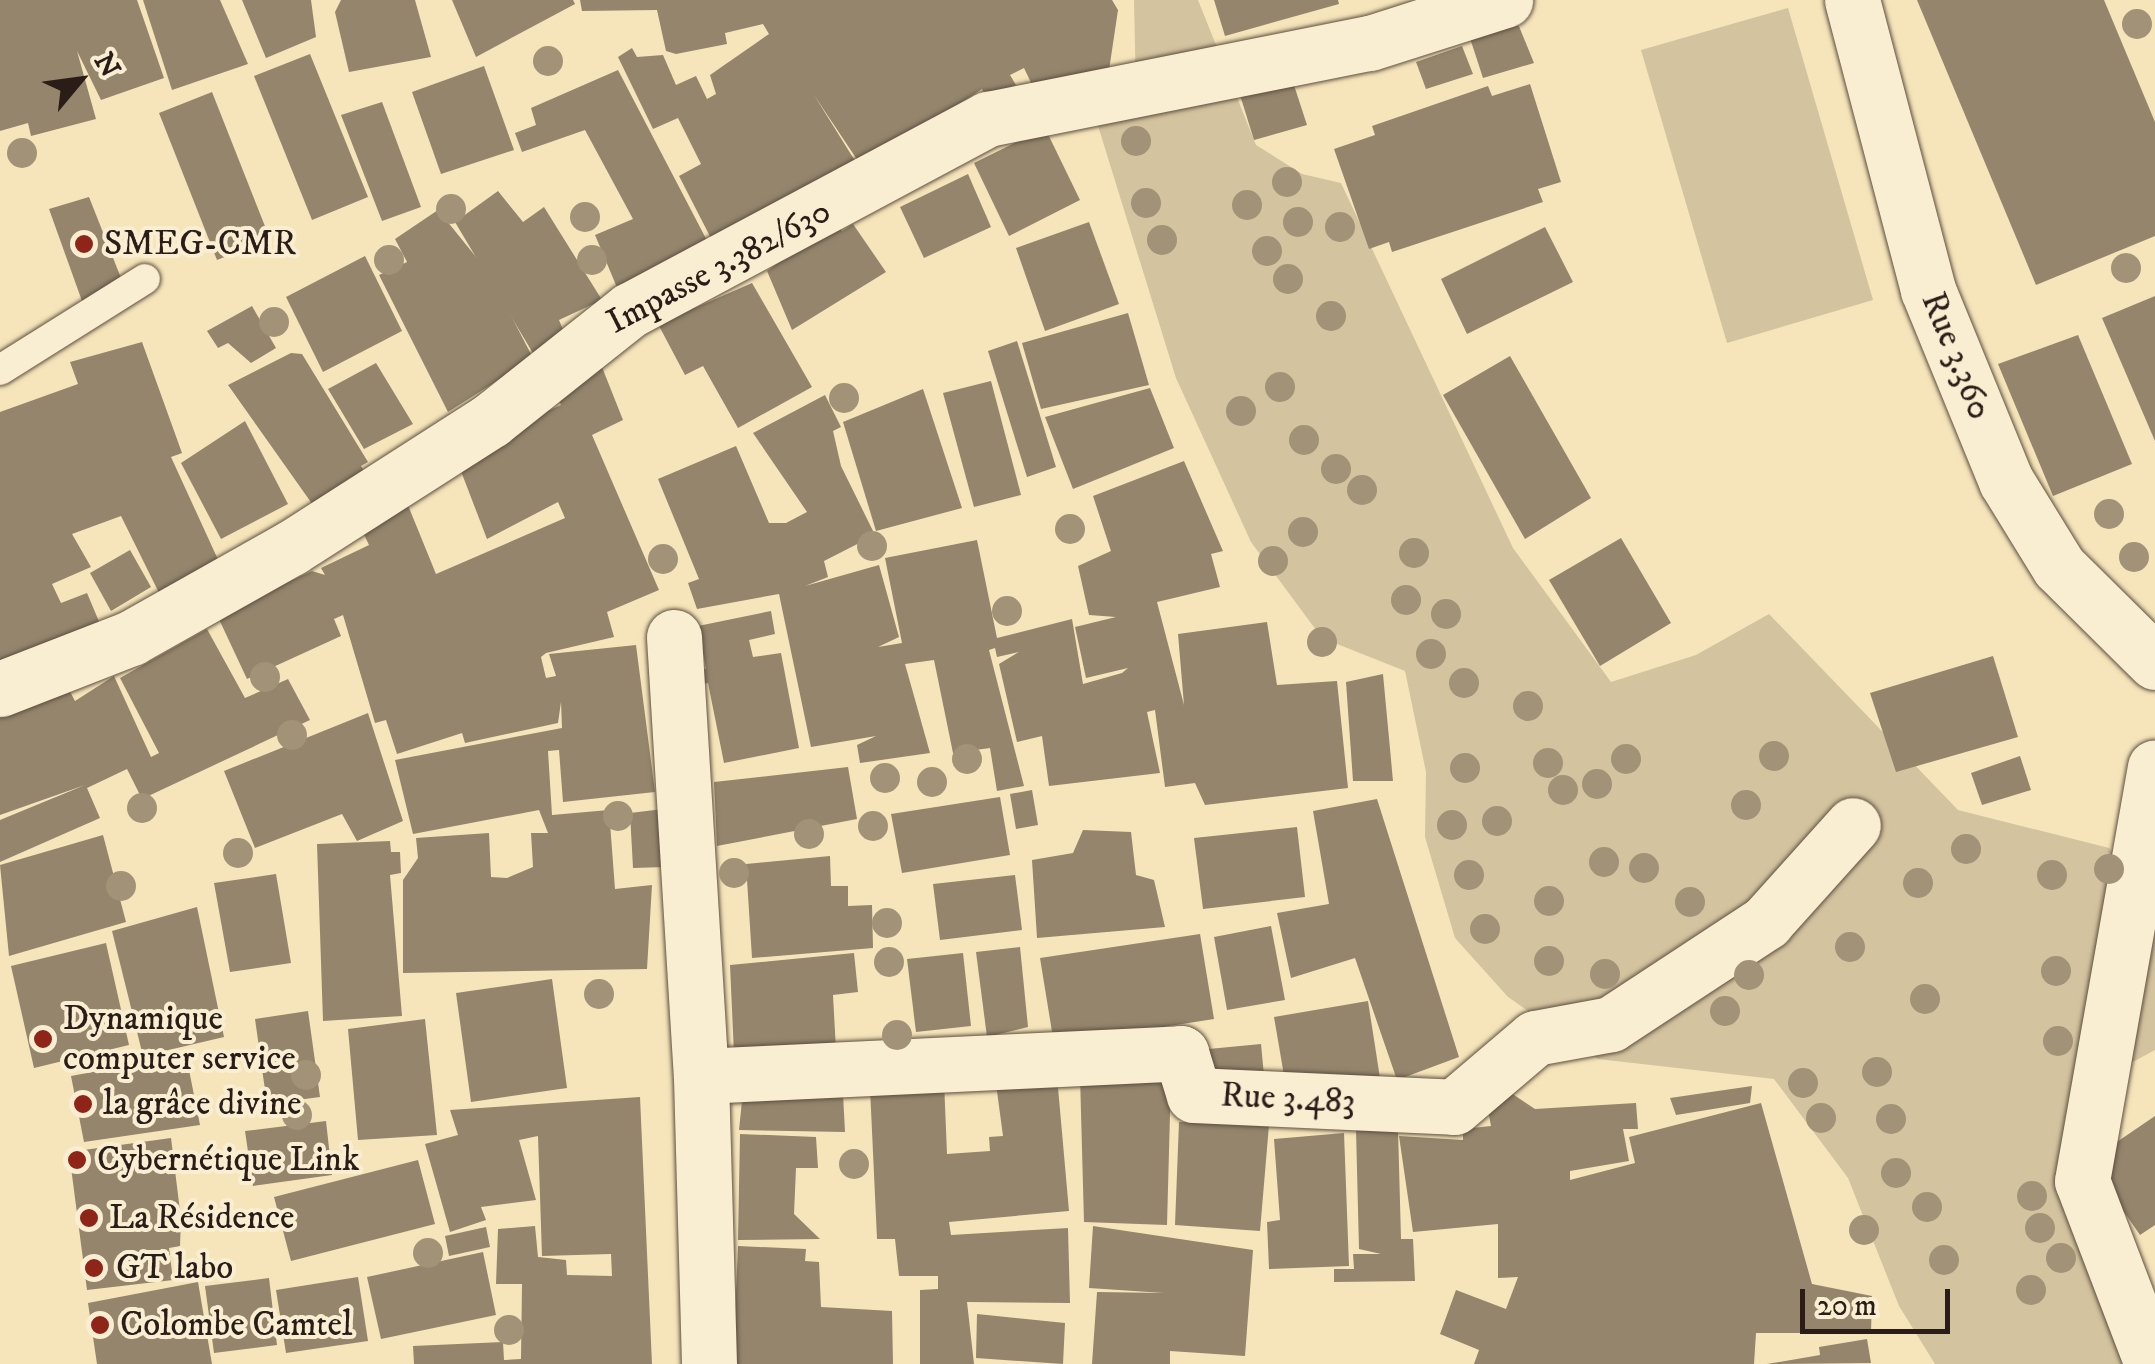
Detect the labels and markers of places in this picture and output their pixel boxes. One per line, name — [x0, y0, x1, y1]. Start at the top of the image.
place label: SMEG-CMR — [104, 223, 296, 265]
marker: SMEG-CMR — [73, 233, 95, 255]
place label: Dynamique computer service — [63, 998, 296, 1080]
marker: Dynamique computer service — [32, 1028, 54, 1050]
place label: la grâce divine — [103, 1083, 301, 1125]
marker: la grâce divine — [72, 1093, 94, 1115]
place label: Cybernétique Link — [97, 1139, 360, 1181]
marker: Cybernétique Link — [66, 1149, 88, 1171]
place label: La Résidence — [109, 1197, 295, 1239]
marker: La Résidence — [78, 1207, 100, 1229]
place label: GT labo — [116, 1247, 233, 1289]
marker: GT labo — [81, 1255, 107, 1281]
place label: Colombe Camtel — [120, 1304, 353, 1346]
marker: Colombe Camtel — [89, 1314, 111, 1336]

